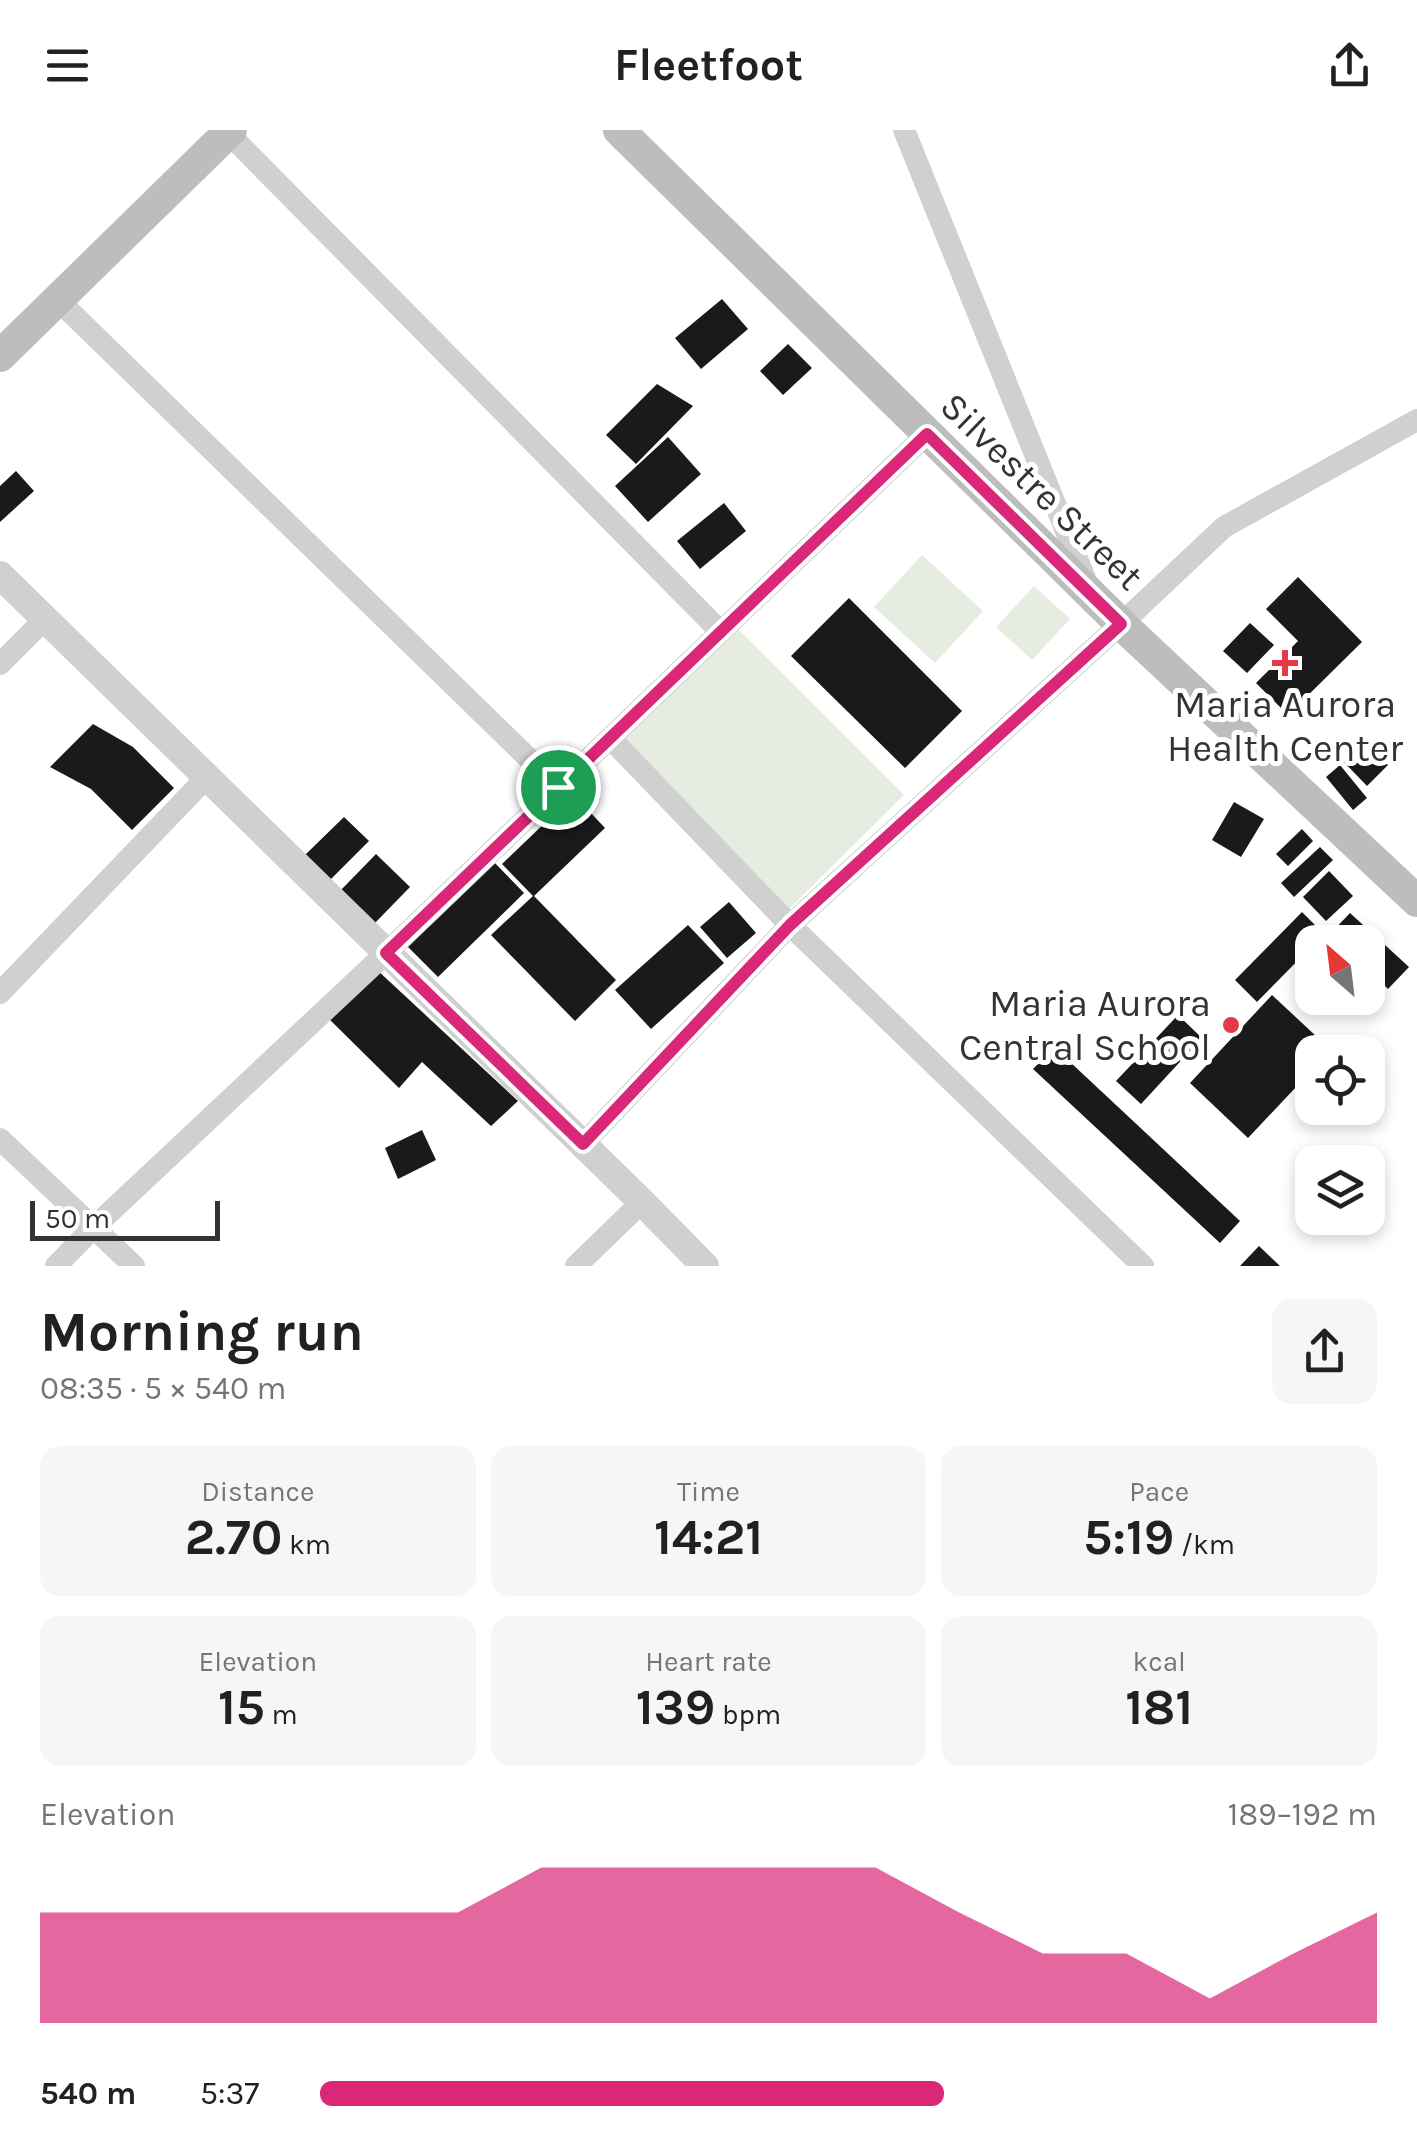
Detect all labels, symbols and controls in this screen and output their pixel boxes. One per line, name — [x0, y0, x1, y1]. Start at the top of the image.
icon: menu — [40, 38, 95, 93]
icon: share — [1322, 38, 1377, 93]
text: Fleetfoot — [614, 39, 803, 91]
street label: Silvestre Street — [931, 383, 1152, 599]
marker: Maria Aurora Health Center — [1272, 650, 1298, 676]
place label: Maria Aurora Health Center — [1167, 682, 1403, 771]
pin — [516, 745, 601, 830]
icon: arrive — [531, 760, 586, 815]
north arrow — [1295, 925, 1385, 1015]
map controls — [1295, 925, 1385, 1235]
place label: Maria Aurora Central School — [959, 981, 1211, 1070]
marker: Maria Aurora Central School — [1220, 1014, 1242, 1036]
button: locate — [1295, 1035, 1385, 1125]
button: layers — [1295, 1145, 1385, 1235]
scale bar — [30, 1196, 220, 1240]
text: 50 m — [45, 1202, 110, 1235]
button: share — [1272, 1299, 1377, 1404]
text: Morning run — [40, 1300, 364, 1364]
text: 08:35 · 5 × 540 m — [40, 1370, 286, 1407]
text: Distance — [201, 1475, 314, 1508]
text: Time — [677, 1475, 740, 1508]
text: Pace — [1129, 1475, 1189, 1508]
text: 2.70 — [185, 1508, 282, 1567]
text: 14:21 — [654, 1508, 763, 1567]
text: 5:19 — [1083, 1508, 1174, 1567]
text: km — [282, 1528, 331, 1561]
text: /km — [1174, 1528, 1235, 1561]
text: Elevation — [199, 1645, 317, 1678]
text: Heart rate — [645, 1645, 772, 1678]
text: kcal — [1132, 1645, 1186, 1678]
text: 15 — [218, 1678, 265, 1737]
text: 139 — [636, 1678, 715, 1737]
text: 181 — [1125, 1678, 1193, 1737]
text: m — [265, 1698, 298, 1731]
text: bpm — [715, 1698, 781, 1731]
text: Elevation — [40, 1796, 175, 1833]
text: 189–192 m — [1228, 1796, 1377, 1833]
text: 540 m — [40, 2075, 136, 2112]
text: 5:37 — [200, 2075, 259, 2112]

